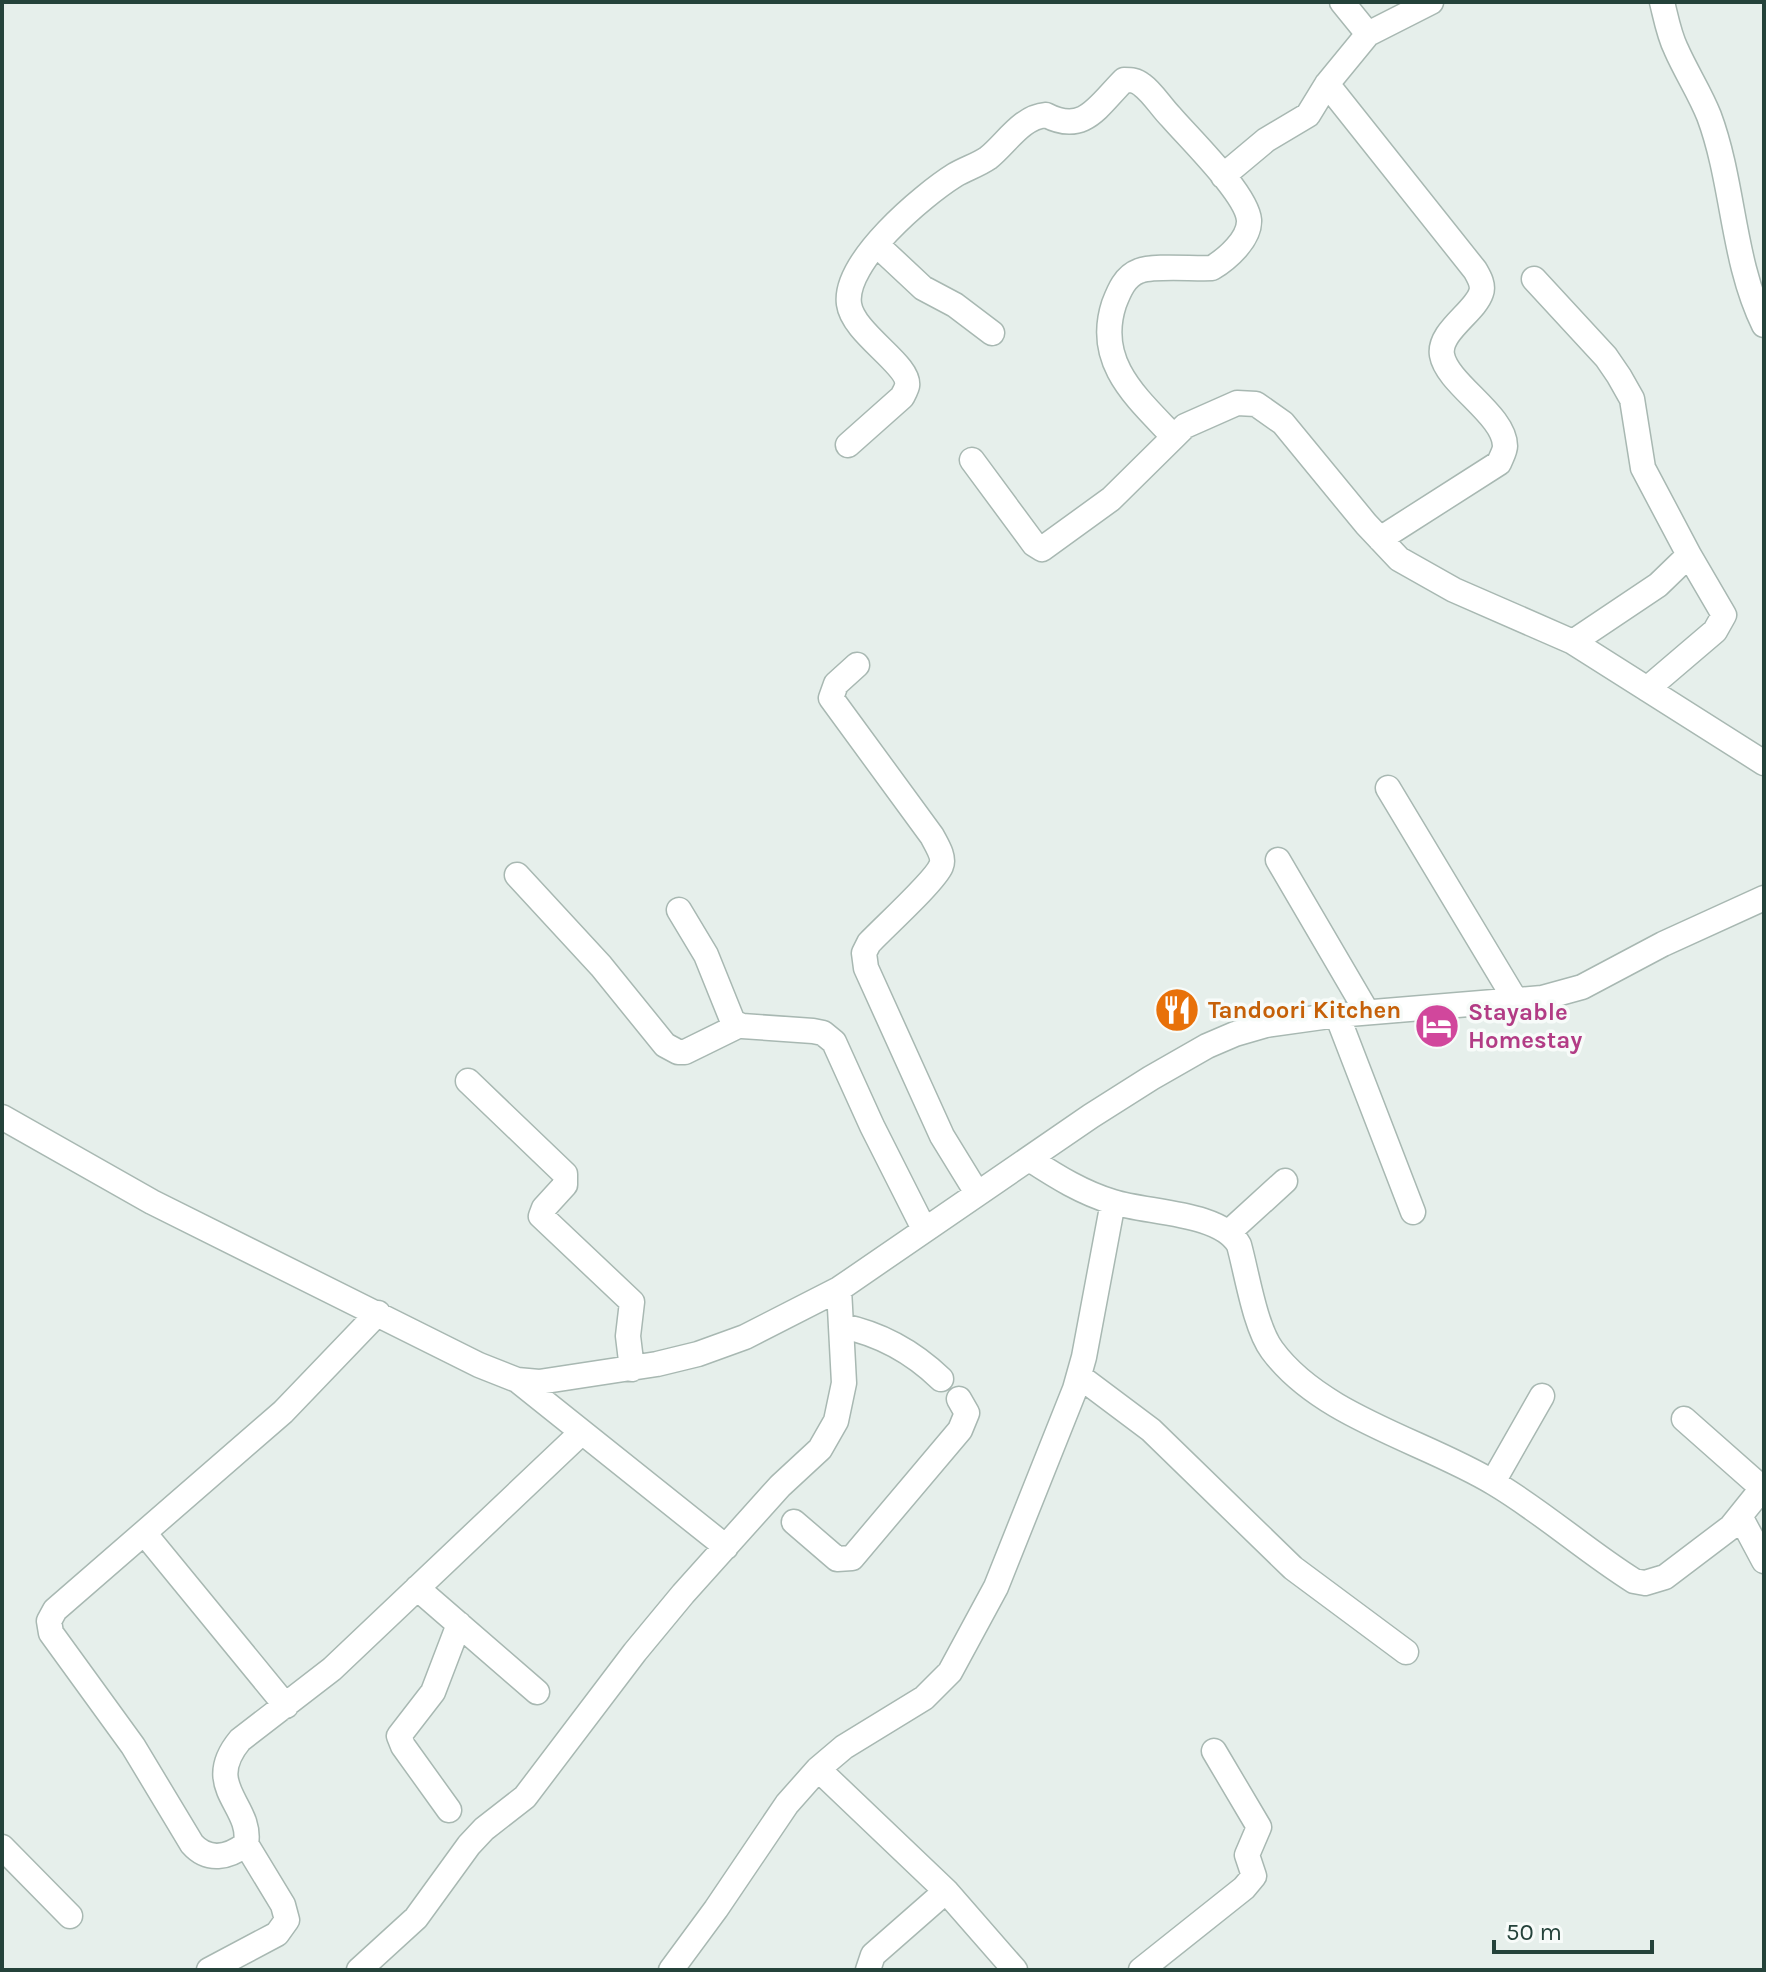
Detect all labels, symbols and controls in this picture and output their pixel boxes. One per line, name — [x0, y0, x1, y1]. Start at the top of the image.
restaurant icon: Tandoori Kitchen — [1153, 986, 1201, 1034]
place label: Tandoori Kitchen — [1208, 996, 1401, 1024]
place label: Stayable Homestay — [1468, 998, 1582, 1054]
hotel icon: Stayable Homestay — [1413, 1002, 1461, 1050]
scale bar — [1494, 1904, 1652, 1954]
text: 50 m — [1506, 1918, 1562, 1946]

